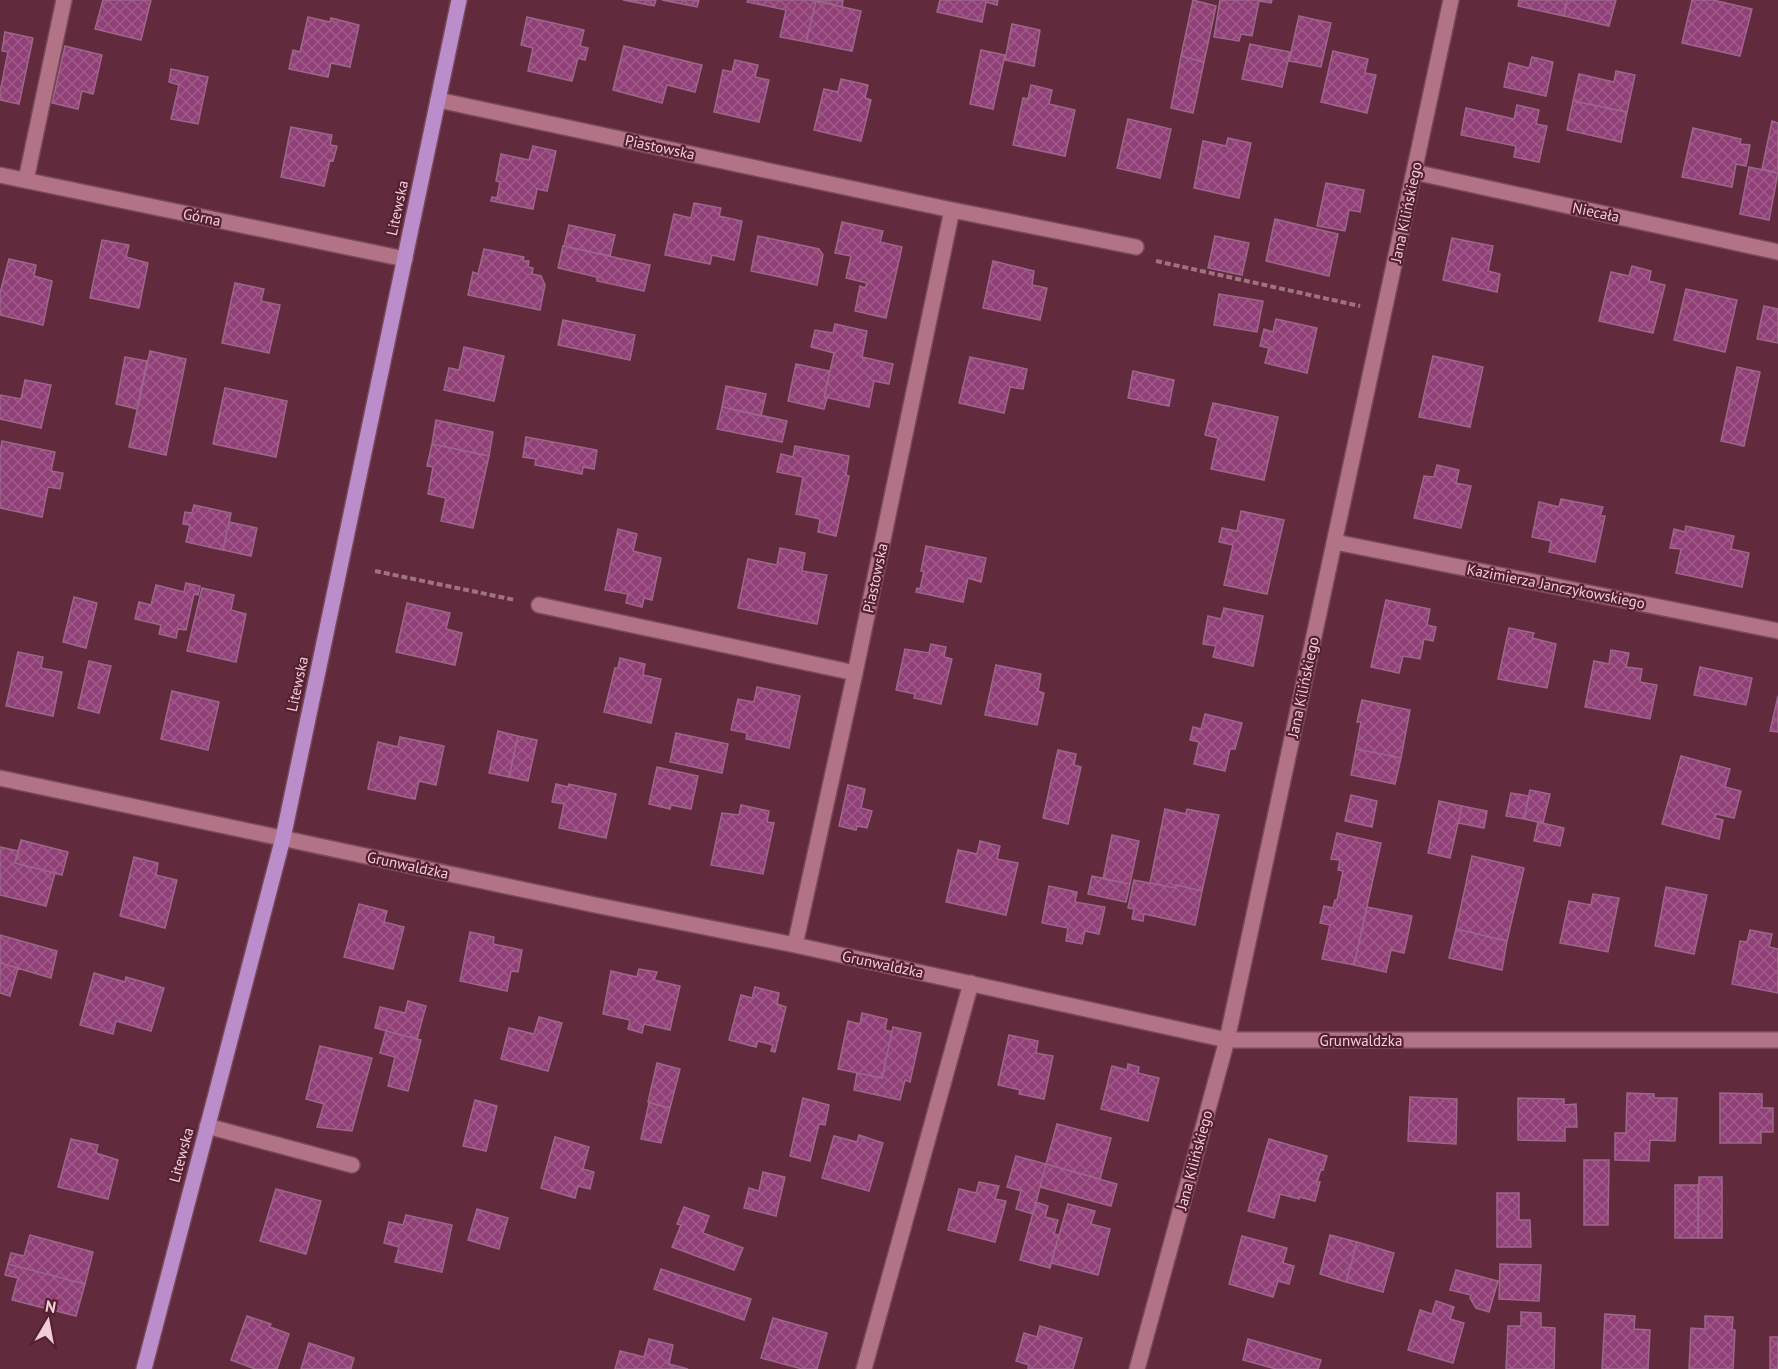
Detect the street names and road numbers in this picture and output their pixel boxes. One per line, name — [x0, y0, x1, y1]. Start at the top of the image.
street label: Piastowska — [623, 130, 697, 164]
street label: Jana Kilińskiego — [1386, 160, 1426, 265]
street label: Litewska — [382, 179, 412, 237]
street label: Niecała — [1571, 198, 1621, 226]
street label: Górna — [181, 204, 223, 230]
street label: Piastowska — [858, 541, 892, 615]
street label: Kazimierza Janczykowskiego — [1465, 559, 1647, 613]
street label: Jana Kilińskiego — [1283, 635, 1323, 740]
street label: Litewska — [282, 655, 312, 713]
street label: Grunwaldzka — [366, 847, 450, 883]
street label: Grunwaldzka — [841, 946, 925, 982]
street label: Grunwaldzka — [1320, 1031, 1402, 1050]
street label: Jana Kilińskiego — [1171, 1108, 1216, 1213]
street label: Litewska — [165, 1125, 197, 1185]

